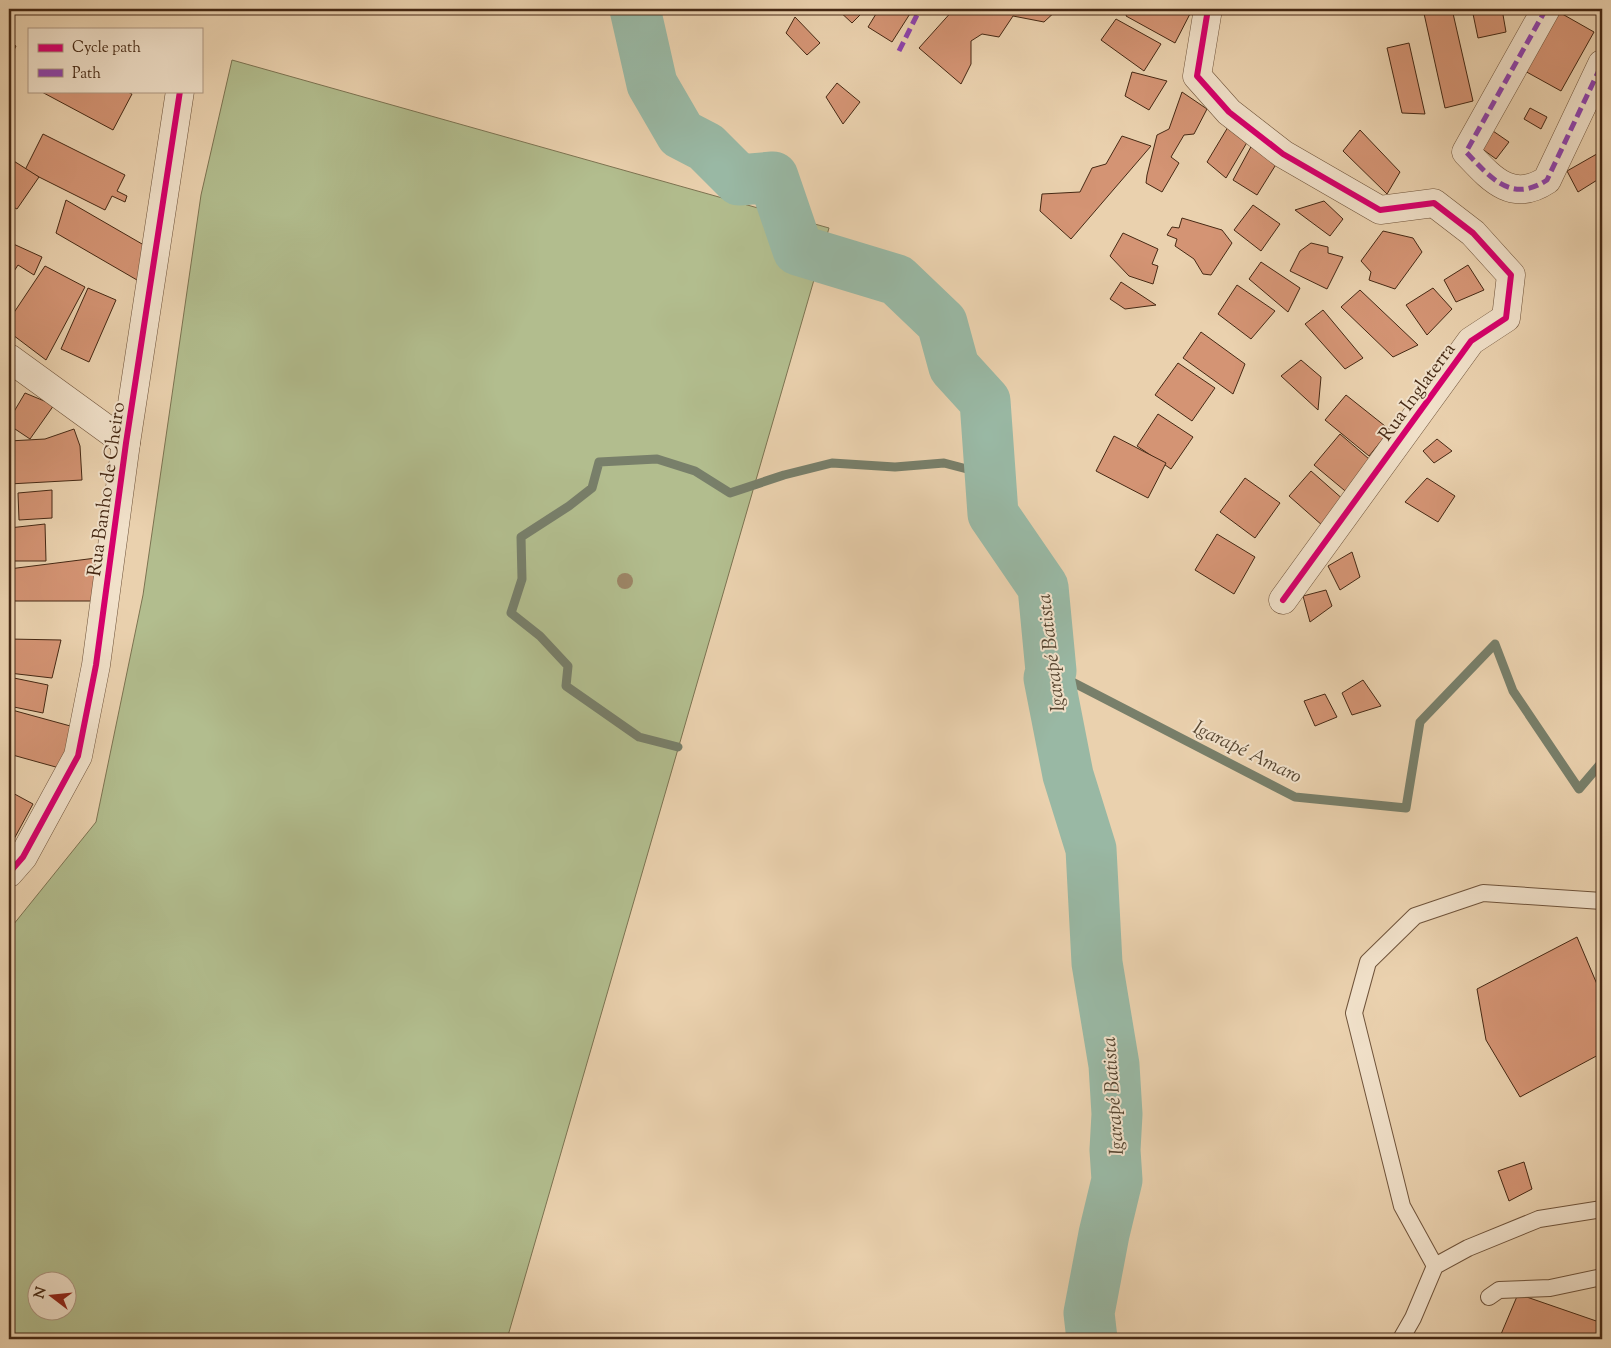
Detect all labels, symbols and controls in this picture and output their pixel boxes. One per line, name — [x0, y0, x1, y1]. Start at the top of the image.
legend — [28, 28, 202, 92]
text: Cycle path — [72, 38, 141, 59]
text: Path — [72, 64, 101, 85]
street label: Rua Inglaterra — [1373, 338, 1463, 447]
street label: Rua Banho de Cheiro — [82, 401, 133, 578]
water label: Igarapé Batista — [1031, 592, 1074, 713]
water label: Igarapé Amaro — [1188, 714, 1306, 792]
water label: Igarapé Batista — [1096, 1036, 1133, 1156]
north arrow — [28, 1270, 78, 1320]
text: N — [30, 1285, 53, 1301]

